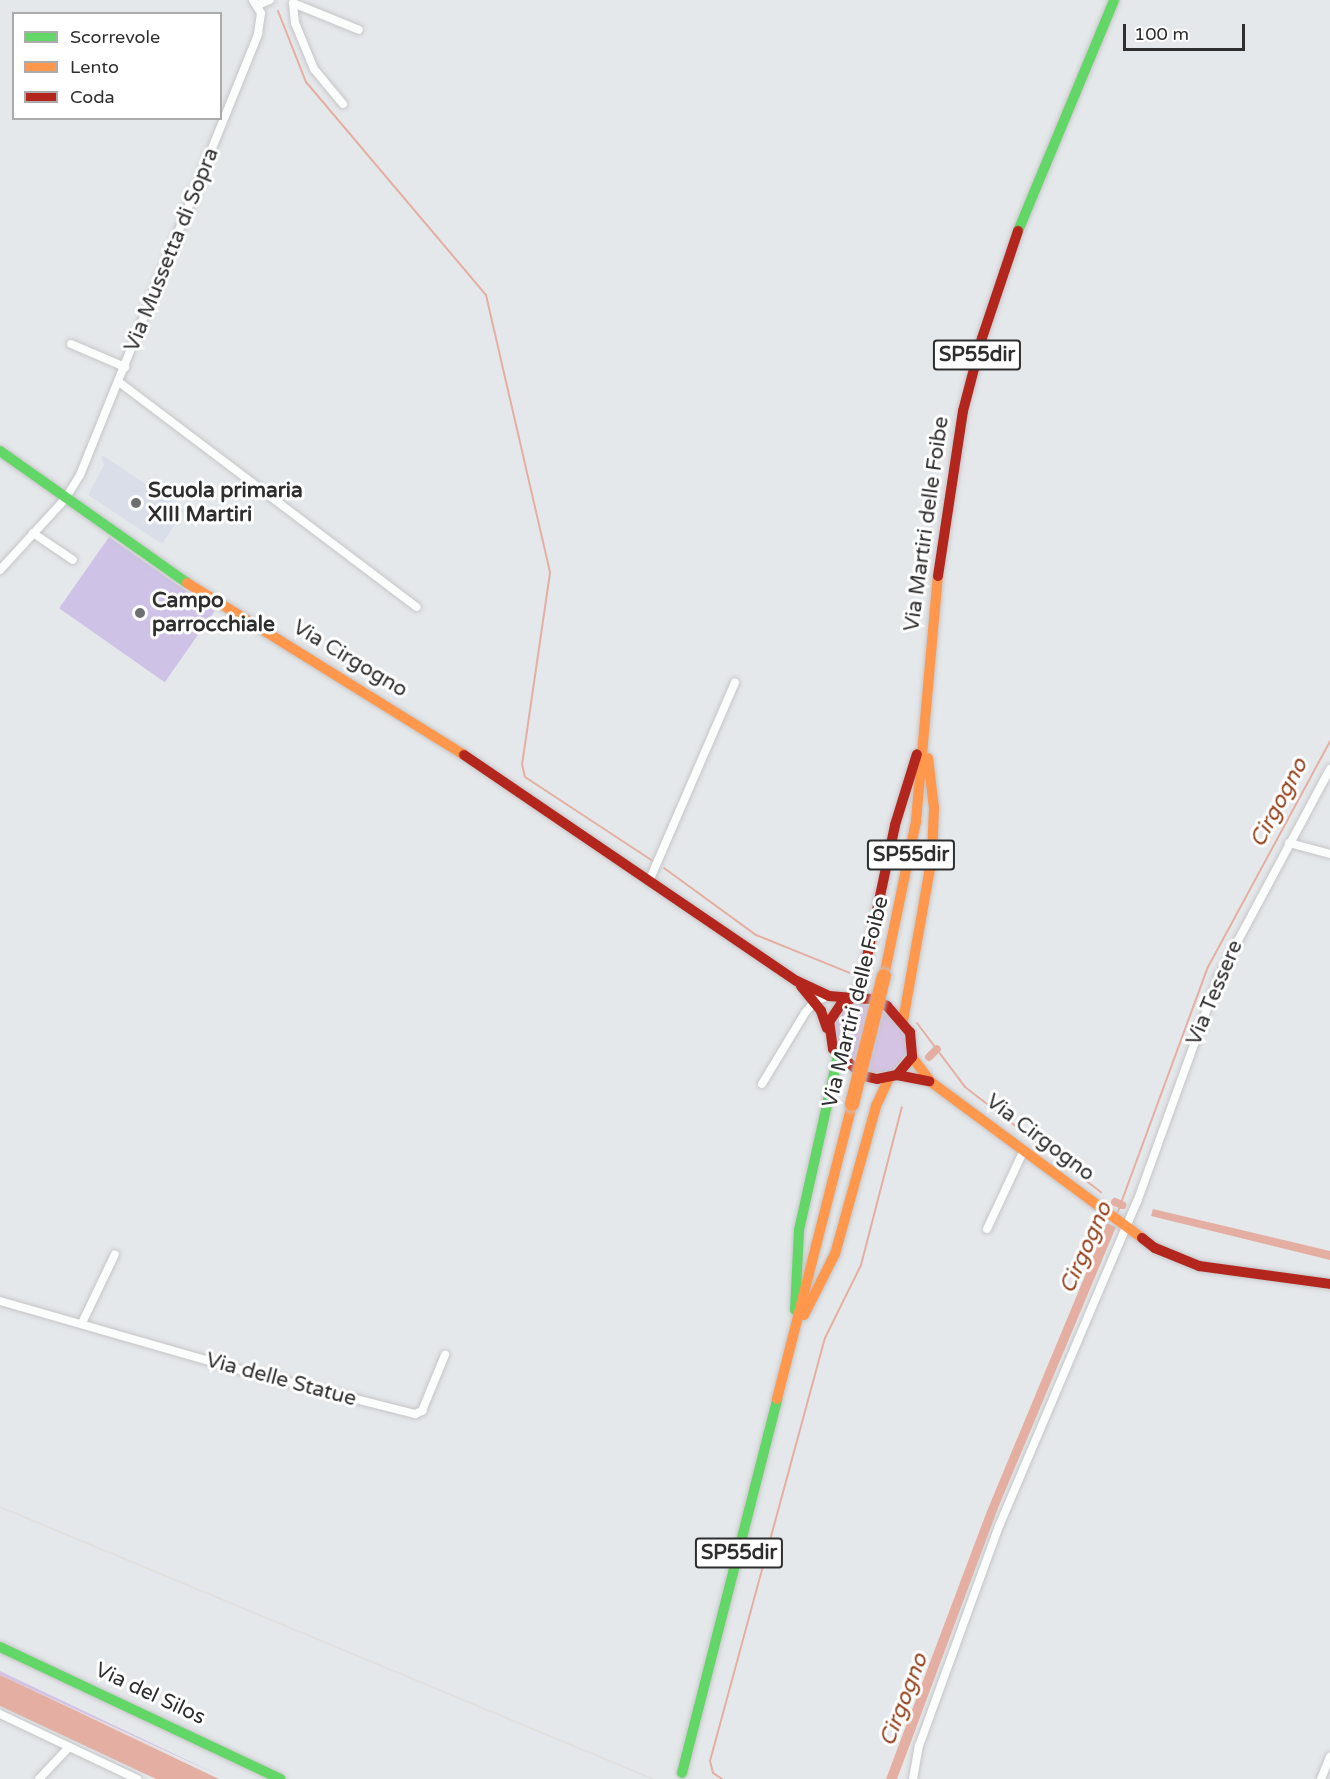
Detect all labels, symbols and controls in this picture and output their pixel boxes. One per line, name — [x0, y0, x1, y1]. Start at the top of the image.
legend — [12, 12, 222, 120]
scale bar — [1126, 12, 1248, 50]
text: 100 m — [1134, 23, 1189, 45]
text: Scorrevole — [70, 26, 160, 48]
text: Lento — [70, 56, 119, 78]
text: Coda — [70, 86, 115, 108]
street label: Via Mussetta di Sopra — [120, 144, 224, 356]
road number: SP55dir — [932, 338, 1022, 372]
street label: Via Martiri delle Foibe — [899, 415, 955, 633]
place label: Scuola primaria XIII Martiri — [148, 478, 303, 528]
marker: Scuola primaria XIII Martiri — [129, 496, 143, 510]
place label: Campo parrocchiale — [152, 588, 275, 638]
marker: Campo parrocchiale — [133, 606, 147, 620]
street label: Via Cirgogno — [288, 615, 412, 703]
water label: Cirgogno — [1245, 754, 1313, 852]
road number: SP55dir — [866, 838, 956, 872]
street label: Via Martiri delle Foibe — [818, 894, 894, 1110]
street label: Via Tessere — [1182, 937, 1248, 1049]
street label: Via Cirgogno — [981, 1089, 1099, 1187]
water label: Cirgogno — [1054, 1198, 1118, 1298]
street label: Via delle Statue — [203, 1348, 359, 1412]
road number: SP55dir — [694, 1536, 784, 1570]
water label: Cirgogno — [874, 1650, 934, 1750]
street label: Via del Silos — [91, 1657, 209, 1731]

